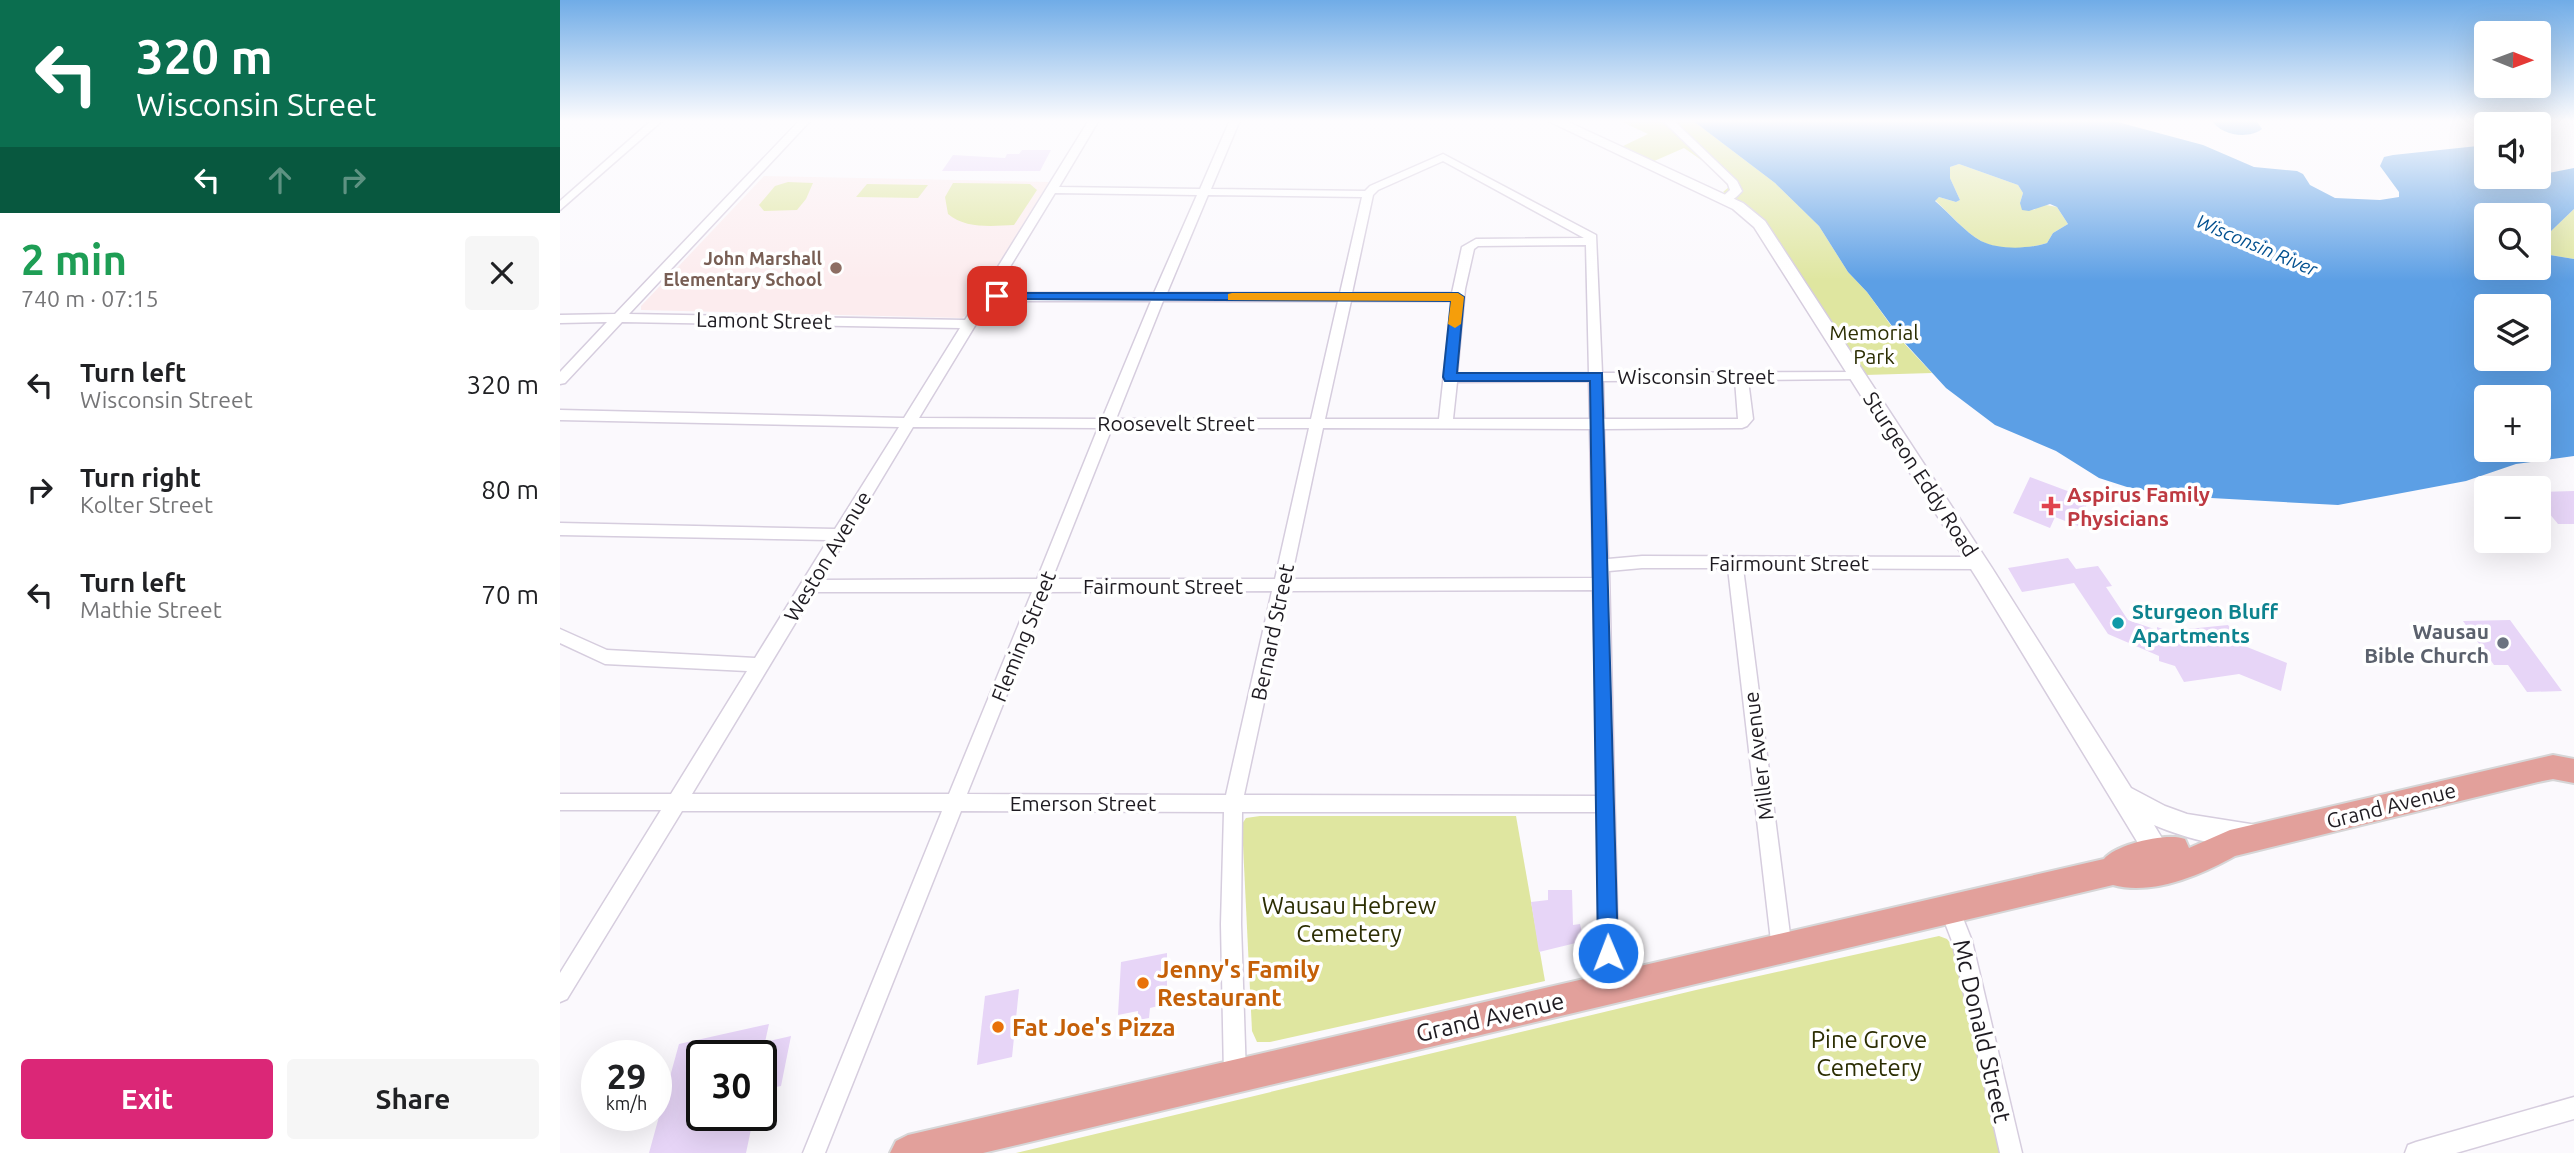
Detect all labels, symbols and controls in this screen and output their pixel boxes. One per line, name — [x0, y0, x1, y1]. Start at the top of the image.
north arrow — [2474, 21, 2552, 98]
map controls — [2474, 21, 2551, 553]
icon: left — [21, 28, 112, 119]
text: 320 m — [136, 28, 273, 83]
text: Wisconsin Street — [136, 86, 376, 122]
button: sound — [2474, 112, 2551, 189]
icon: left — [188, 161, 226, 199]
icon: ahead — [261, 161, 299, 199]
icon: right — [334, 161, 372, 199]
button: search — [2474, 203, 2551, 280]
water label: Wisconsin River — [2193, 210, 2321, 281]
text: 2 min — [21, 236, 127, 283]
button: close — [465, 236, 539, 310]
place label: John Marshall Elementary School — [663, 248, 823, 289]
marker: John Marshall Elementary School — [828, 260, 844, 276]
pin — [967, 266, 1027, 326]
icon: arrive — [978, 277, 1016, 315]
text: 740 m · 07:15 — [21, 286, 159, 311]
button: layers — [2474, 294, 2551, 371]
street label: Lamont Street — [696, 307, 832, 333]
park label: Memorial Park — [1829, 320, 1919, 368]
text: Turn left — [80, 358, 186, 387]
street label: Wisconsin Street — [1617, 364, 1775, 388]
icon: left — [21, 366, 59, 404]
text: 320 m — [467, 370, 539, 399]
button: + — [2474, 385, 2551, 462]
text: Wisconsin Street — [80, 387, 253, 412]
street label: Sturgeon Eddy Road — [1859, 387, 1983, 561]
street label: Roosevelt Street — [1097, 411, 1255, 435]
text: Turn right — [80, 463, 201, 492]
icon: right — [21, 471, 59, 509]
text: 80 m — [481, 475, 539, 504]
button: − — [2474, 476, 2551, 553]
place label: Aspirus Family Physicians — [2067, 482, 2210, 530]
street label: Weston Avenue — [779, 486, 875, 626]
text: Kolter Street — [80, 492, 213, 517]
marker: Aspirus Family Physicians — [2041, 496, 2061, 516]
street label: Fairmount Street — [1709, 551, 1869, 575]
street label: Bernard Street — [1246, 561, 1298, 703]
street label: Fleming Street — [986, 567, 1060, 705]
text: Turn left — [80, 568, 186, 597]
street label: Fairmount Street — [1083, 574, 1243, 598]
icon: left — [21, 576, 59, 614]
text: 70 m — [481, 580, 539, 609]
text: Mathie Street — [80, 597, 222, 622]
place label: Sturgeon Bluff Apartments — [2132, 599, 2279, 647]
marker: Sturgeon Bluff Apartments — [2110, 615, 2126, 631]
place label: Wausau Bible Church — [2364, 619, 2489, 667]
marker: Wausau Bible Church — [2495, 635, 2511, 651]
street label: Miller Avenue — [1738, 690, 1778, 822]
street label: Grand Avenue — [2324, 777, 2458, 833]
street label: Emerson Street — [1010, 791, 1156, 815]
park label: Wausau Hebrew Cemetery — [1262, 892, 1437, 947]
position arrow — [1571, 916, 1645, 990]
street label: Mc Donald Street — [1948, 937, 2016, 1126]
place label: Jenny's Family Restaurant — [1157, 956, 1320, 1011]
marker: Jenny's Family Restaurant — [1135, 975, 1151, 991]
street label: Grand Avenue — [1413, 987, 1567, 1047]
place label: Fat Joe's Pizza — [1012, 1014, 1176, 1041]
marker: Fat Joe's Pizza — [990, 1019, 1006, 1035]
park label: Pine Grove Cemetery — [1811, 1026, 1927, 1081]
speed limit sign: 30 — [686, 1040, 777, 1131]
text: 29 — [607, 1056, 646, 1096]
button: Exit — [21, 1059, 273, 1139]
button: Share — [287, 1059, 539, 1139]
text: km/h — [606, 1093, 647, 1113]

